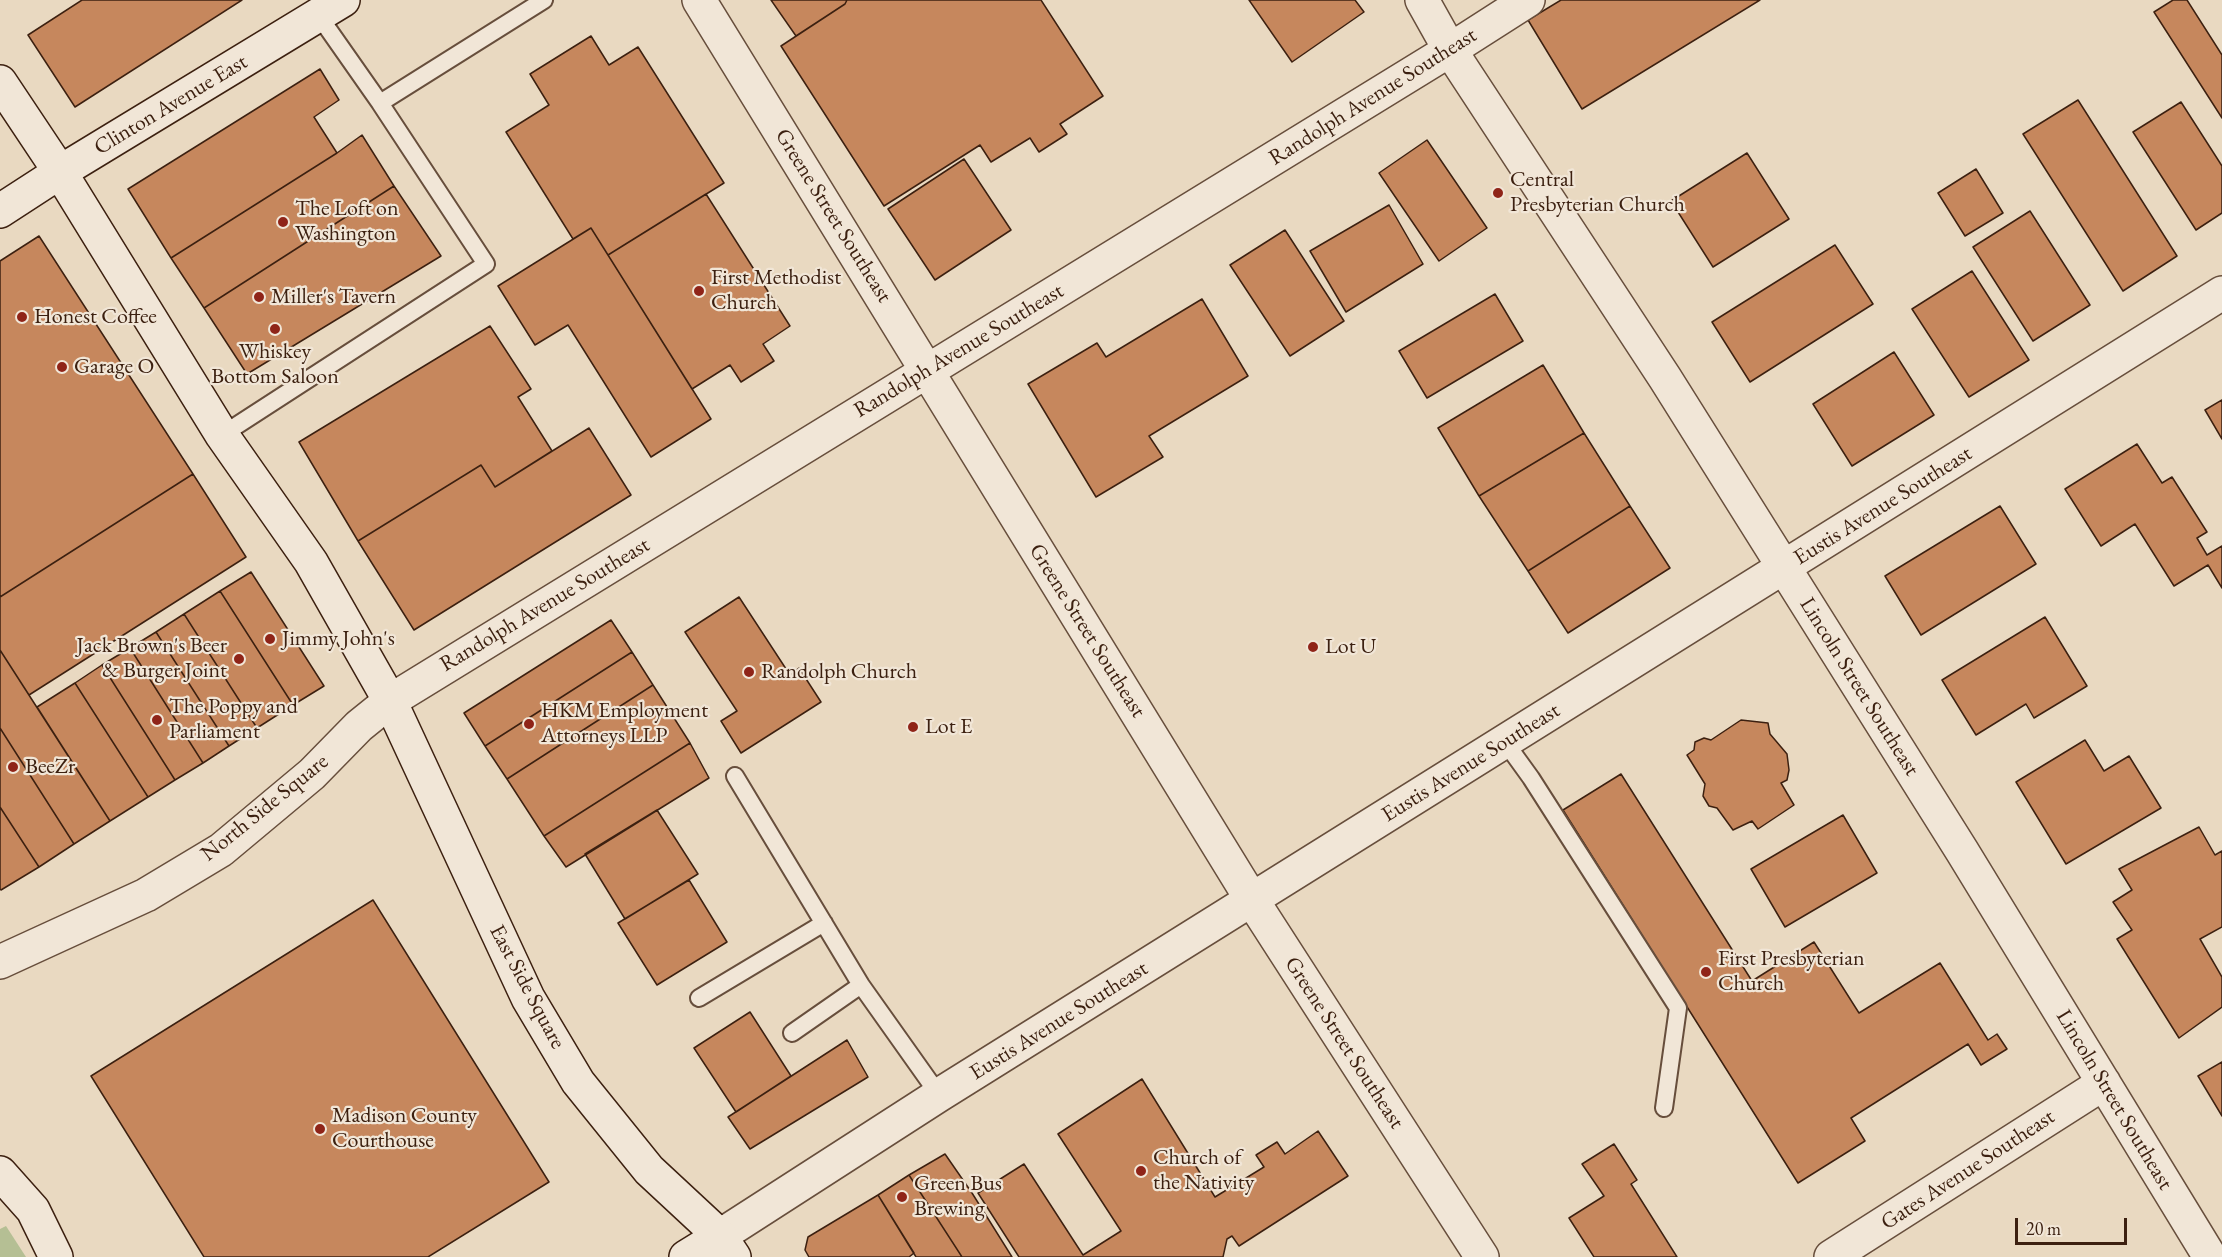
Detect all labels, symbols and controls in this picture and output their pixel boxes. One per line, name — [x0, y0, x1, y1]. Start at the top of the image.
street label: Randolph Avenue Southeast — [1264, 22, 1482, 172]
street label: Clinton Avenue East — [90, 49, 252, 161]
street label: Greene Street Southeast — [769, 124, 897, 308]
place label: Central Presbyterian Church — [1510, 167, 1685, 218]
marker: Central Presbyterian Church — [1491, 186, 1505, 200]
place label: The Loft on Washington — [295, 196, 399, 248]
marker: The Loft on Washington — [276, 215, 290, 229]
place label: First Methodist Church — [711, 265, 841, 316]
street label: Randolph Avenue Southeast — [849, 278, 1069, 424]
place label: Miller's Tavern — [271, 284, 396, 310]
marker: First Methodist Church — [692, 284, 706, 298]
marker: Miller's Tavern — [252, 290, 266, 304]
place label: Honest Coffee — [34, 304, 157, 330]
marker: Honest Coffee — [15, 310, 29, 324]
marker: Whiskey Bottom Saloon — [268, 322, 282, 336]
place label: Whiskey Bottom Saloon — [211, 339, 339, 390]
place label: Garage O — [74, 354, 154, 380]
marker: Garage O — [55, 360, 69, 374]
street label: Eustis Avenue Southeast — [1789, 441, 1977, 571]
street label: Randolph Avenue Southeast — [435, 532, 655, 678]
street label: Greene Street Southeast — [1023, 539, 1151, 723]
street label: Lincoln Street Southeast — [1793, 593, 1925, 781]
place label: Jimmy John's — [282, 626, 395, 652]
marker: Jimmy John's — [263, 632, 277, 646]
place label: Jack Brown's Beer & Burger Joint — [76, 633, 227, 684]
place label: Lot U — [1325, 634, 1376, 660]
marker: Lot U — [1306, 640, 1320, 654]
marker: Jack Brown's Beer & Burger Joint — [232, 652, 246, 666]
place label: Randolph Church — [761, 659, 917, 685]
marker: Randolph Church — [742, 665, 756, 679]
place label: The Poppy and Parliament — [169, 694, 298, 746]
place label: HKM Employment Attorneys LLP — [541, 698, 708, 750]
street label: Eustis Avenue Southeast — [1377, 698, 1565, 828]
marker: The Poppy and Parliament — [150, 713, 164, 727]
place label: Lot E — [925, 714, 972, 740]
marker: HKM Employment Attorneys LLP — [522, 717, 536, 731]
marker: Lot E — [906, 720, 920, 734]
street label: North Side Square — [196, 749, 334, 867]
place label: BeeZr — [25, 754, 75, 780]
marker: BeeZr — [6, 760, 20, 774]
street label: East Side Square — [483, 920, 571, 1054]
place label: First Presbyterian Church — [1718, 946, 1865, 998]
street label: Greene Street Southeast — [1278, 952, 1410, 1134]
street label: Eustis Avenue Southeast — [965, 956, 1153, 1086]
marker: First Presbyterian Church — [1699, 965, 1713, 979]
street label: Lincoln Street Southeast — [2050, 1005, 2178, 1195]
place label: Madison County Courthouse — [332, 1103, 477, 1154]
street label: Gates Avenue Southeast — [1876, 1104, 2060, 1236]
marker: Madison County Courthouse — [313, 1122, 327, 1136]
place label: Church of the Nativity — [1153, 1145, 1254, 1196]
marker: Church of the Nativity — [1134, 1164, 1148, 1178]
place label: Green Bus Brewing — [914, 1171, 1002, 1222]
marker: Green Bus Brewing — [895, 1190, 909, 1204]
scale bar — [2018, 1206, 2130, 1244]
text: 20 m — [2026, 1217, 2061, 1240]

